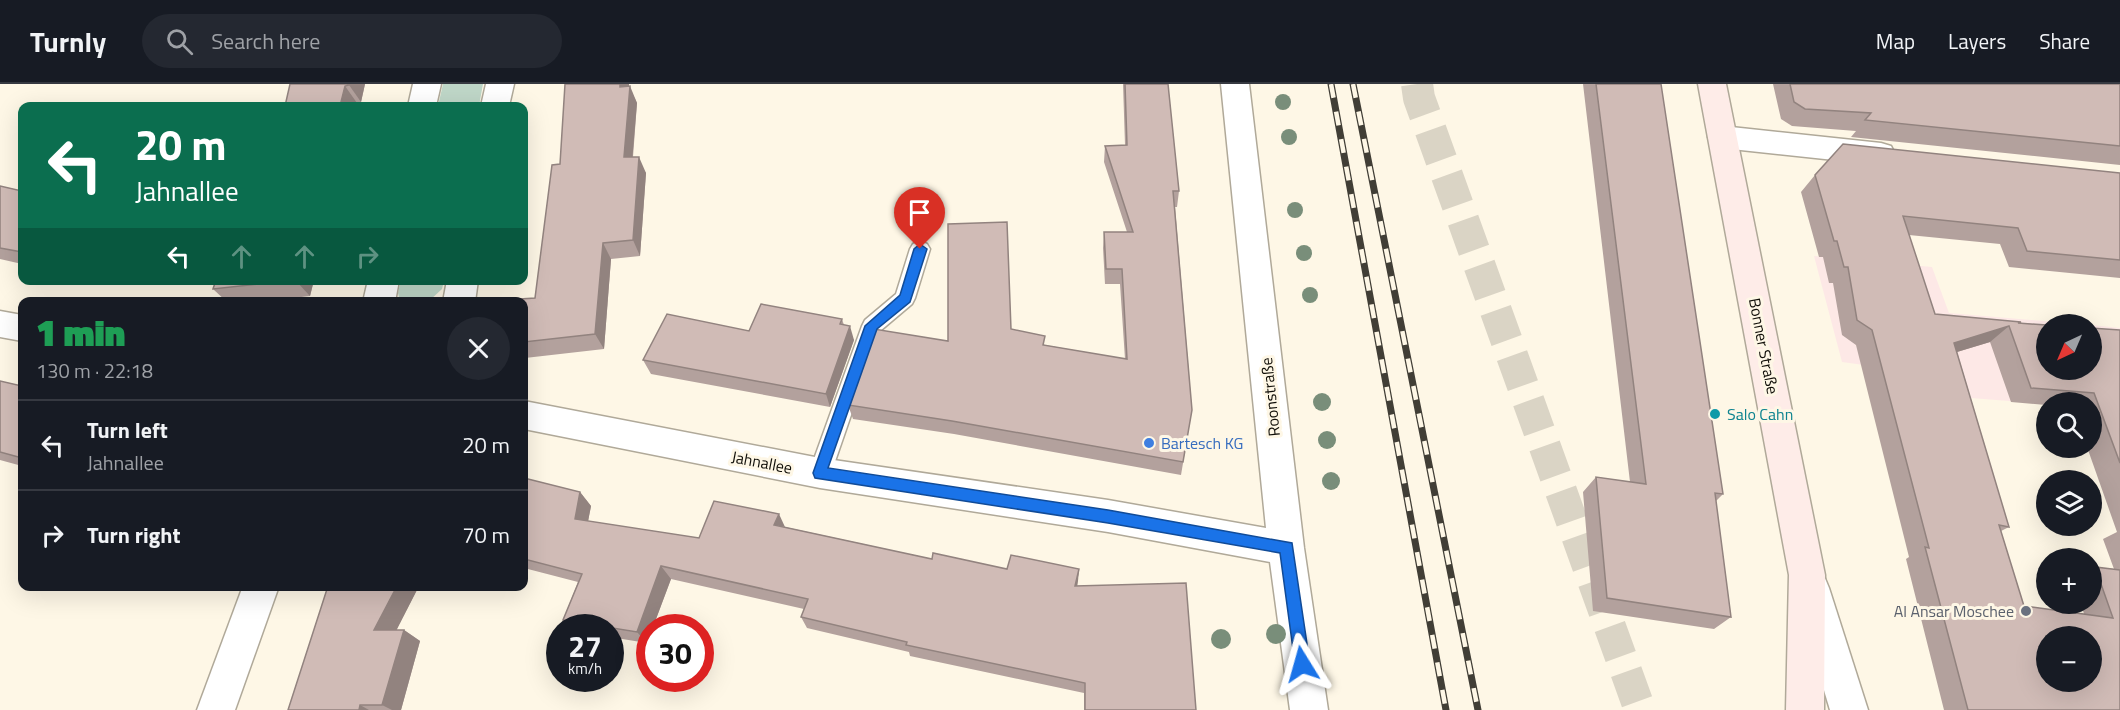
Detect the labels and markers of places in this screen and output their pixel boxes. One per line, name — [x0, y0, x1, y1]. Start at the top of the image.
pin — [894, 187, 945, 249]
place label: Salo Cahn — [1727, 402, 1793, 426]
marker: Salo Cahn — [1708, 407, 1722, 421]
place label: Bartesch KG — [1161, 431, 1243, 455]
marker: Bartesch KG — [1142, 436, 1156, 450]
place label: Al Ansar Moschee — [1894, 599, 2014, 623]
marker: Al Ansar Moschee — [2019, 604, 2033, 618]

